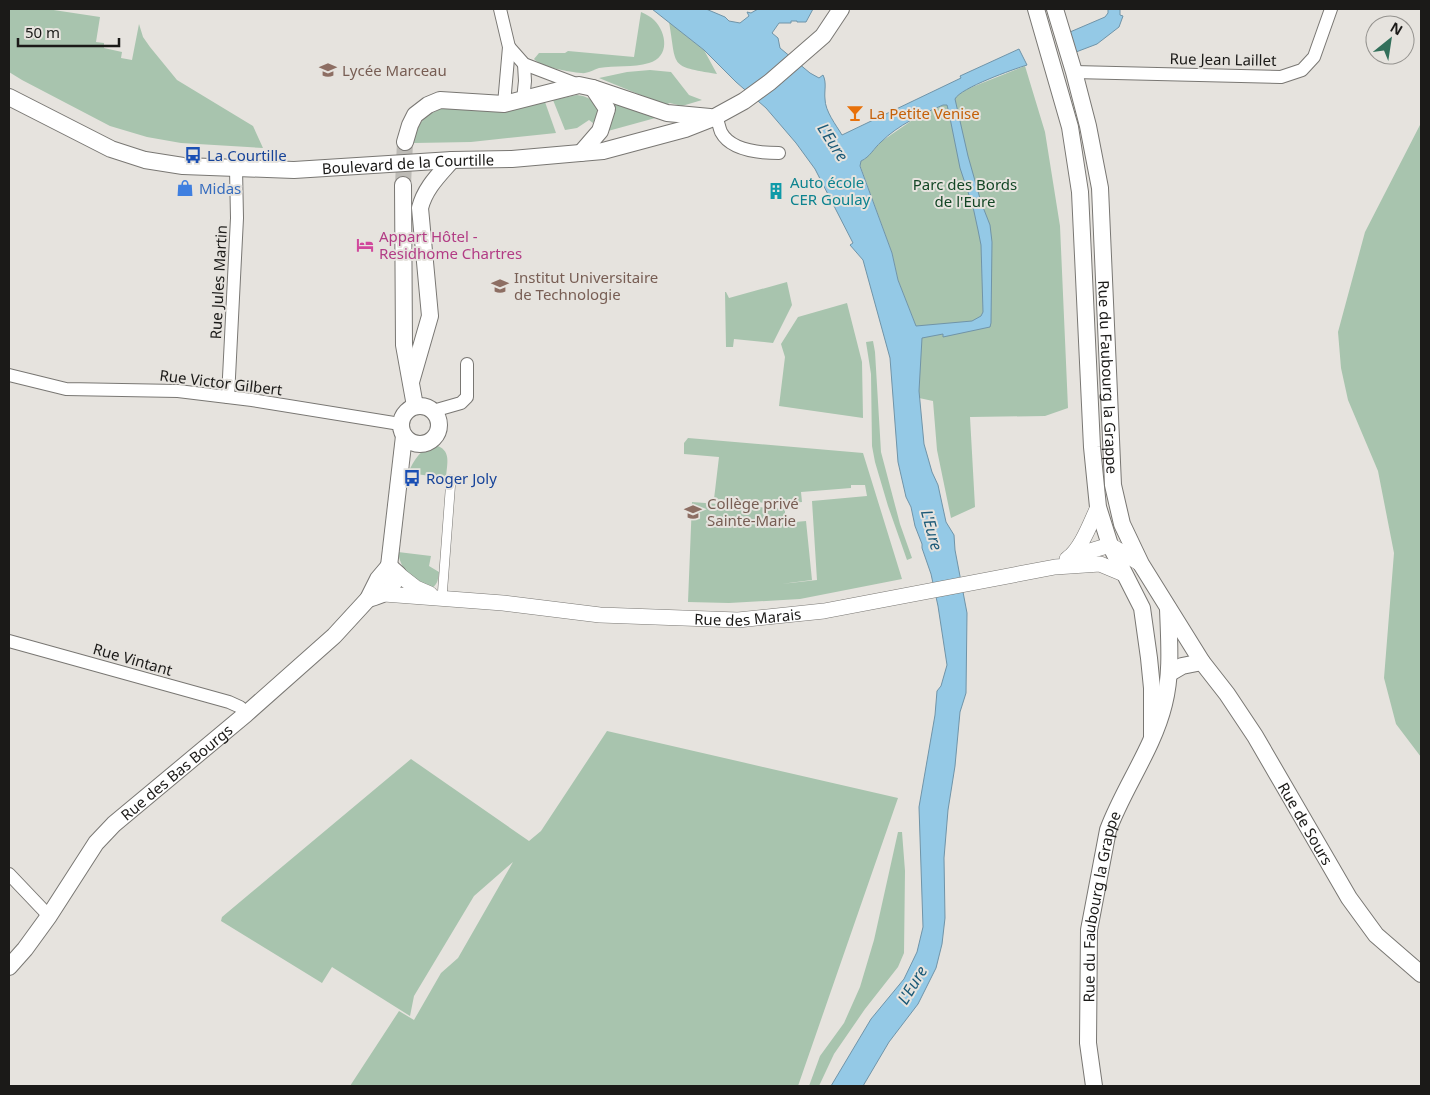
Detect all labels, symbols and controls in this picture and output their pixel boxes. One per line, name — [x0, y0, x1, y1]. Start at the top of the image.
scale bar — [18, 15, 119, 47]
north arrow — [1365, 15, 1415, 65]
text: N — [1387, 17, 1406, 39]
text: 50 m — [25, 22, 60, 42]
street label: Rue Jean Laillet — [1169, 48, 1277, 70]
school or university icon: Lycée Marceau — [318, 60, 338, 80]
place label: Lycée Marceau — [342, 60, 447, 80]
bar icon: La Petite Venise — [845, 103, 865, 123]
place label: La Petite Venise — [869, 103, 980, 123]
water label: L'Eure — [812, 119, 854, 165]
bus stop icon: La Courtille — [183, 145, 203, 165]
place label: La Courtille — [207, 145, 287, 165]
street label: Boulevard de la Courtille — [321, 149, 494, 178]
place label: Auto école CER Goulay — [790, 172, 871, 209]
park label: Parc des Bords de l'Eure — [913, 174, 1017, 211]
shop icon: Midas — [175, 178, 195, 198]
place label: Midas — [199, 178, 241, 198]
building icon: Auto école CER Goulay — [766, 181, 786, 201]
street label: Rue Jules Martin — [205, 224, 231, 340]
place label: Appart Hôtel - Residhome Chartres — [379, 226, 522, 263]
hotel icon: Appart Hôtel - Residhome Chartres — [355, 235, 375, 255]
place label: Institut Universitaire de Technologie — [514, 267, 658, 304]
school or university icon: Institut Universitaire de Technologie — [490, 276, 510, 296]
street label: Rue du Faubourg la Grappe — [1094, 280, 1123, 474]
street label: Rue Victor Gilbert — [158, 365, 284, 400]
bus stop icon: Roger Joly — [402, 468, 422, 488]
place label: Roger Joly — [426, 468, 497, 488]
place label: Collège privé Sainte-Marie — [707, 493, 799, 530]
school or university icon: Collège privé Sainte-Marie — [683, 502, 703, 522]
water label: L'Eure — [916, 507, 948, 553]
street label: Rue des Marais — [694, 603, 802, 630]
street label: Rue Vintant — [91, 638, 176, 680]
street label: Rue des Bas Bourgs — [116, 720, 236, 824]
street label: Rue de Sours — [1274, 778, 1338, 869]
street label: Rue du Faubourg la Grappe — [1078, 808, 1125, 1003]
water label: L'Eure — [892, 962, 932, 1008]

